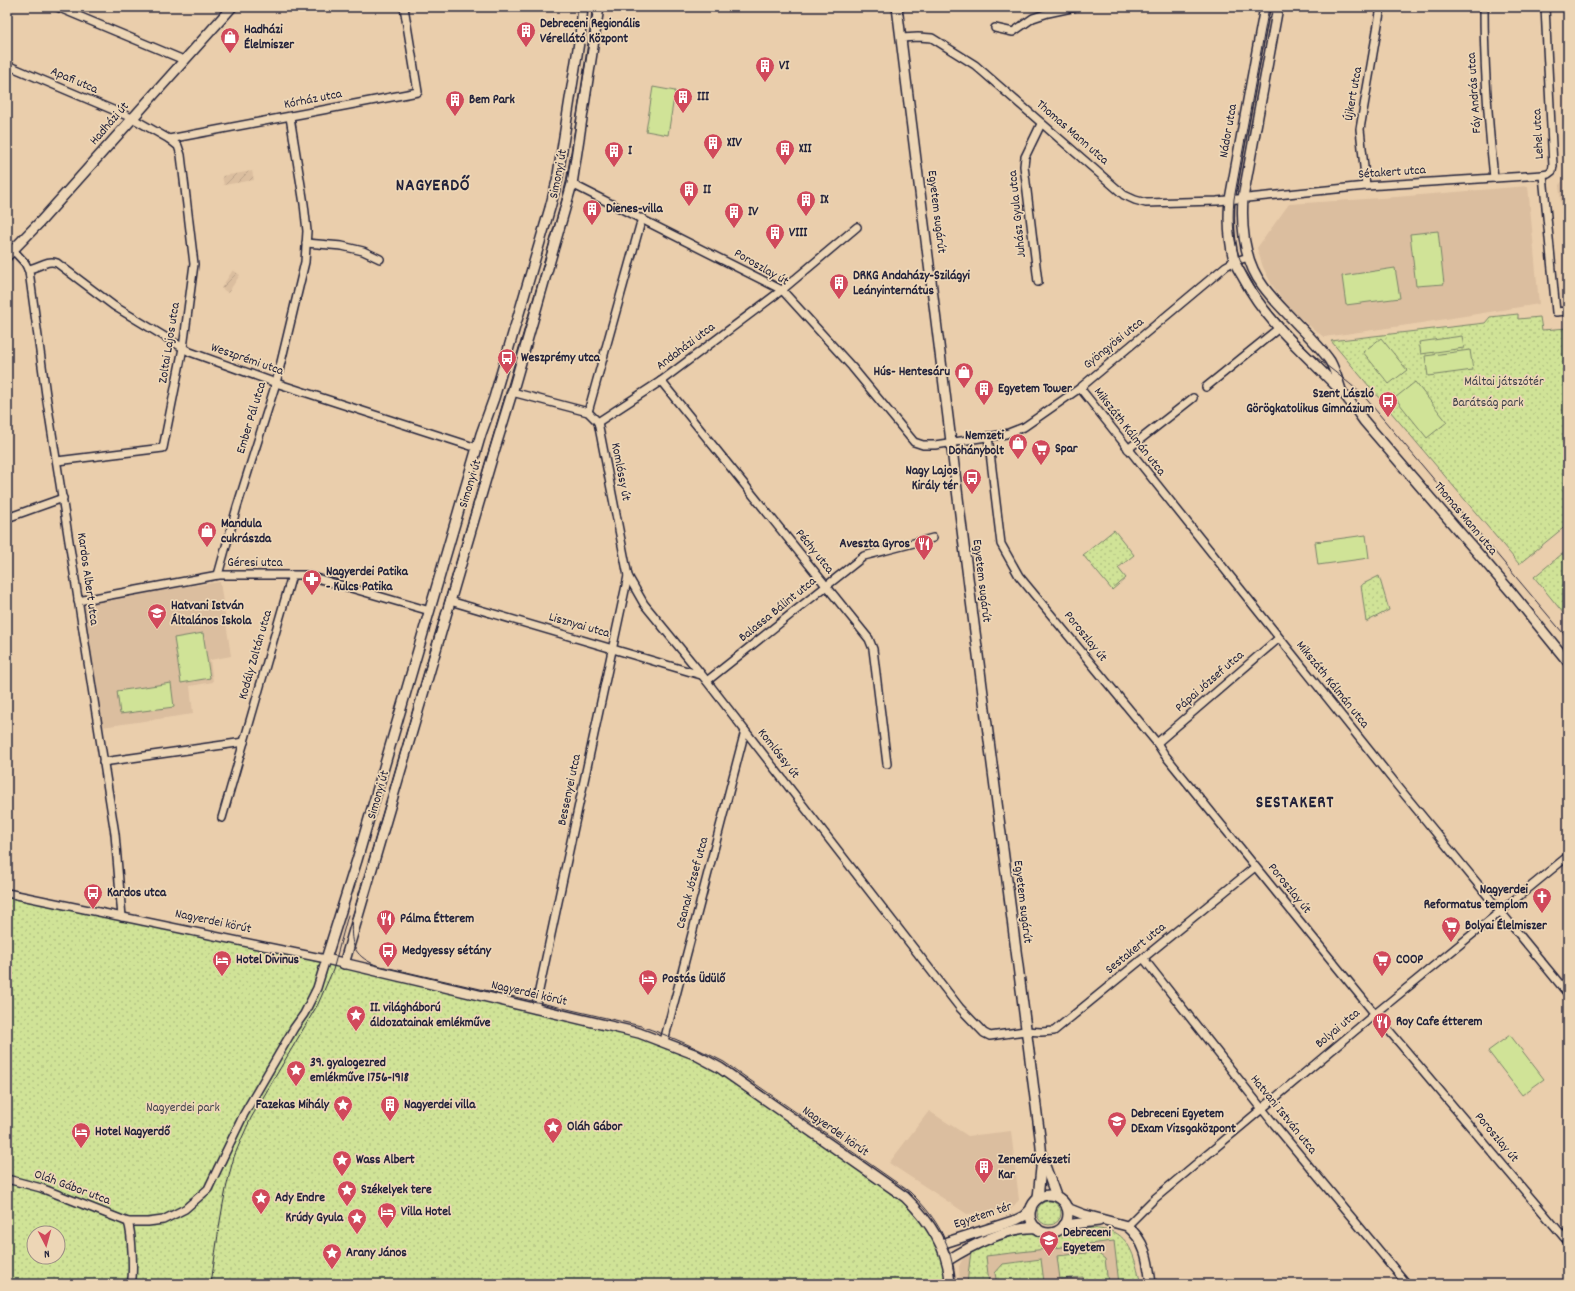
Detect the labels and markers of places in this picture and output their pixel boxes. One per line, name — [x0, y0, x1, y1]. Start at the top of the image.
place label: Debreceni Regionális Vérellátó Központ — [540, 15, 641, 49]
building icon: Debreceni Regionális Vérellátó Központ — [515, 20, 537, 48]
place label: Hadházi Élelmiszer — [244, 21, 295, 55]
shop icon: Hadházi Élelmiszer — [219, 26, 241, 54]
building icon: VI — [754, 55, 776, 83]
place label: VI — [779, 57, 790, 76]
building icon: III — [672, 86, 694, 114]
place label: III — [697, 88, 710, 107]
building icon: Bem Park — [444, 89, 466, 117]
place label: Bem Park — [469, 91, 516, 110]
building icon: XIV — [702, 132, 724, 160]
place label: XIV — [727, 134, 743, 153]
building icon: XII — [774, 138, 796, 166]
building icon: I — [603, 140, 625, 168]
place label: XII — [799, 140, 813, 159]
place label: I — [628, 142, 633, 161]
building icon: II — [678, 179, 700, 207]
place label: II — [703, 181, 712, 200]
building icon: IX — [795, 189, 817, 217]
place label: IX — [820, 191, 829, 210]
building icon: Dienes-villa — [581, 198, 603, 226]
place label: Dienes-villa — [606, 200, 663, 219]
building icon: IV — [723, 201, 745, 229]
place label: IV — [748, 203, 759, 222]
building icon: VIII — [764, 222, 786, 250]
place label: VIII — [789, 224, 808, 243]
place label: DRKG Andaházy-Szilágyi Leányinternátus — [853, 267, 971, 301]
building icon: DRKG Andaházy-Szilágyi Leányinternátus — [828, 272, 850, 300]
bus stop icon: Weszprémy utca — [496, 347, 518, 375]
place label: Weszprémy utca — [521, 349, 601, 368]
shop icon: Hús- Hentesáru — [953, 361, 975, 389]
place label: Hús- Hentesáru — [874, 363, 950, 382]
building icon: Egyetem Tower — [973, 378, 995, 406]
place label: Egyetem Tower — [998, 380, 1073, 399]
place label: Szent László Görögkatolikus Gimnázium — [1246, 385, 1374, 419]
bus stop icon: Szent László Görögkatolikus Gimnázium — [1377, 390, 1399, 418]
place label: Nemzeti Dohánybolt — [948, 427, 1005, 461]
shop icon: Nemzeti Dohánybolt — [1007, 432, 1029, 460]
supermarket icon: Spar — [1030, 438, 1052, 466]
place label: Spar — [1055, 440, 1079, 459]
place label: Nagy Lajos Király tér — [905, 462, 959, 496]
bus stop icon: Nagy Lajos Király tér — [961, 467, 983, 495]
place label: Mandula cukrászda — [221, 515, 272, 549]
shop icon: Mandula cukrászda — [196, 520, 218, 548]
restaurant icon: Aveszta Gyros — [913, 533, 935, 561]
place label: Aveszta Gyros — [840, 535, 911, 554]
place label: Nagyerdei Patika - Kulcs Patika — [326, 563, 409, 597]
pharmacy icon: Nagyerdei Patika - Kulcs Patika — [301, 568, 323, 596]
place label: Hatvani István Általános Iskola — [171, 597, 252, 631]
school or university icon: Hatvani István Általános Iskola — [146, 602, 168, 630]
place label: Nagyerdei Reformatus templom — [1424, 881, 1529, 915]
bus stop icon: Kardos utca — [82, 882, 104, 910]
place label: Kardos utca — [107, 884, 167, 903]
church icon: Nagyerdei Reformatus templom — [1531, 886, 1553, 914]
restaurant icon: Pálma Étterem — [375, 908, 397, 936]
place label: Pálma Étterem — [400, 910, 474, 929]
supermarket icon: Bolyai Élelmiszer — [1440, 915, 1462, 943]
place label: Bolyai Élelmiszer — [1465, 917, 1548, 936]
bus stop icon: Medgyessy sétány — [377, 940, 399, 968]
place label: Medgyessy sétány — [402, 942, 492, 961]
hotel icon: Hotel Divinus — [211, 949, 233, 977]
supermarket icon: COOP — [1371, 949, 1393, 977]
place label: Hotel Divinus — [236, 951, 300, 970]
place label: COOP — [1396, 951, 1423, 970]
hotel icon: Postás Üdülő — [637, 968, 659, 996]
place label: Postás Üdülő — [662, 970, 727, 989]
place label: II. világháború áldozatainak emlékműve — [370, 999, 491, 1033]
place icon: II. világháború áldozatainak emlékműve — [345, 1004, 367, 1032]
restaurant icon: Roy Cafe étterem — [1371, 1011, 1393, 1039]
place label: Roy Cafe étterem — [1396, 1013, 1483, 1032]
place label: 39. gyalogezred emlékműve 1756-1918 — [310, 1054, 409, 1088]
place icon: 39. gyalogezred emlékműve 1756-1918 — [285, 1059, 307, 1087]
place icon: Fazekas Mihály — [332, 1094, 354, 1122]
building icon: Nagyerdei villa — [379, 1094, 401, 1122]
place label: Fazekas Mihály — [256, 1096, 330, 1115]
place label: Nagyerdei villa — [404, 1096, 476, 1115]
place label: Debreceni Egyetem DExam Vizsgaközpont — [1131, 1105, 1236, 1139]
school or university icon: Debreceni Egyetem DExam Vizsgaközpont — [1106, 1110, 1128, 1138]
place icon: Oláh Gábor — [542, 1116, 564, 1144]
place label: Oláh Gábor — [567, 1118, 623, 1137]
hotel icon: Hotel Nagyerdő — [70, 1121, 92, 1149]
place label: Hotel Nagyerdő — [95, 1123, 171, 1142]
place icon: Wass Albert — [331, 1149, 353, 1177]
place label: Wass Albert — [356, 1151, 415, 1170]
place label: Zeneművészeti Kar — [998, 1151, 1071, 1185]
building icon: Zeneművészeti Kar — [973, 1156, 995, 1184]
place icon: Székelyek tere — [336, 1179, 358, 1207]
place label: Székelyek tere — [361, 1181, 432, 1200]
place icon: Ady Endre — [250, 1187, 272, 1215]
place label: Ady Endre — [275, 1189, 325, 1208]
hotel icon: Villa Hotel — [376, 1201, 398, 1229]
place label: Villa Hotel — [401, 1203, 452, 1222]
place icon: Krúdy Gyula — [346, 1207, 368, 1235]
place label: Krúdy Gyula — [286, 1209, 344, 1228]
place label: Debreceni Egyetem — [1063, 1224, 1112, 1258]
school or university icon: Debreceni Egyetem — [1038, 1229, 1060, 1257]
place icon: Arany János — [321, 1242, 343, 1270]
place label: Arany János — [346, 1244, 407, 1263]

